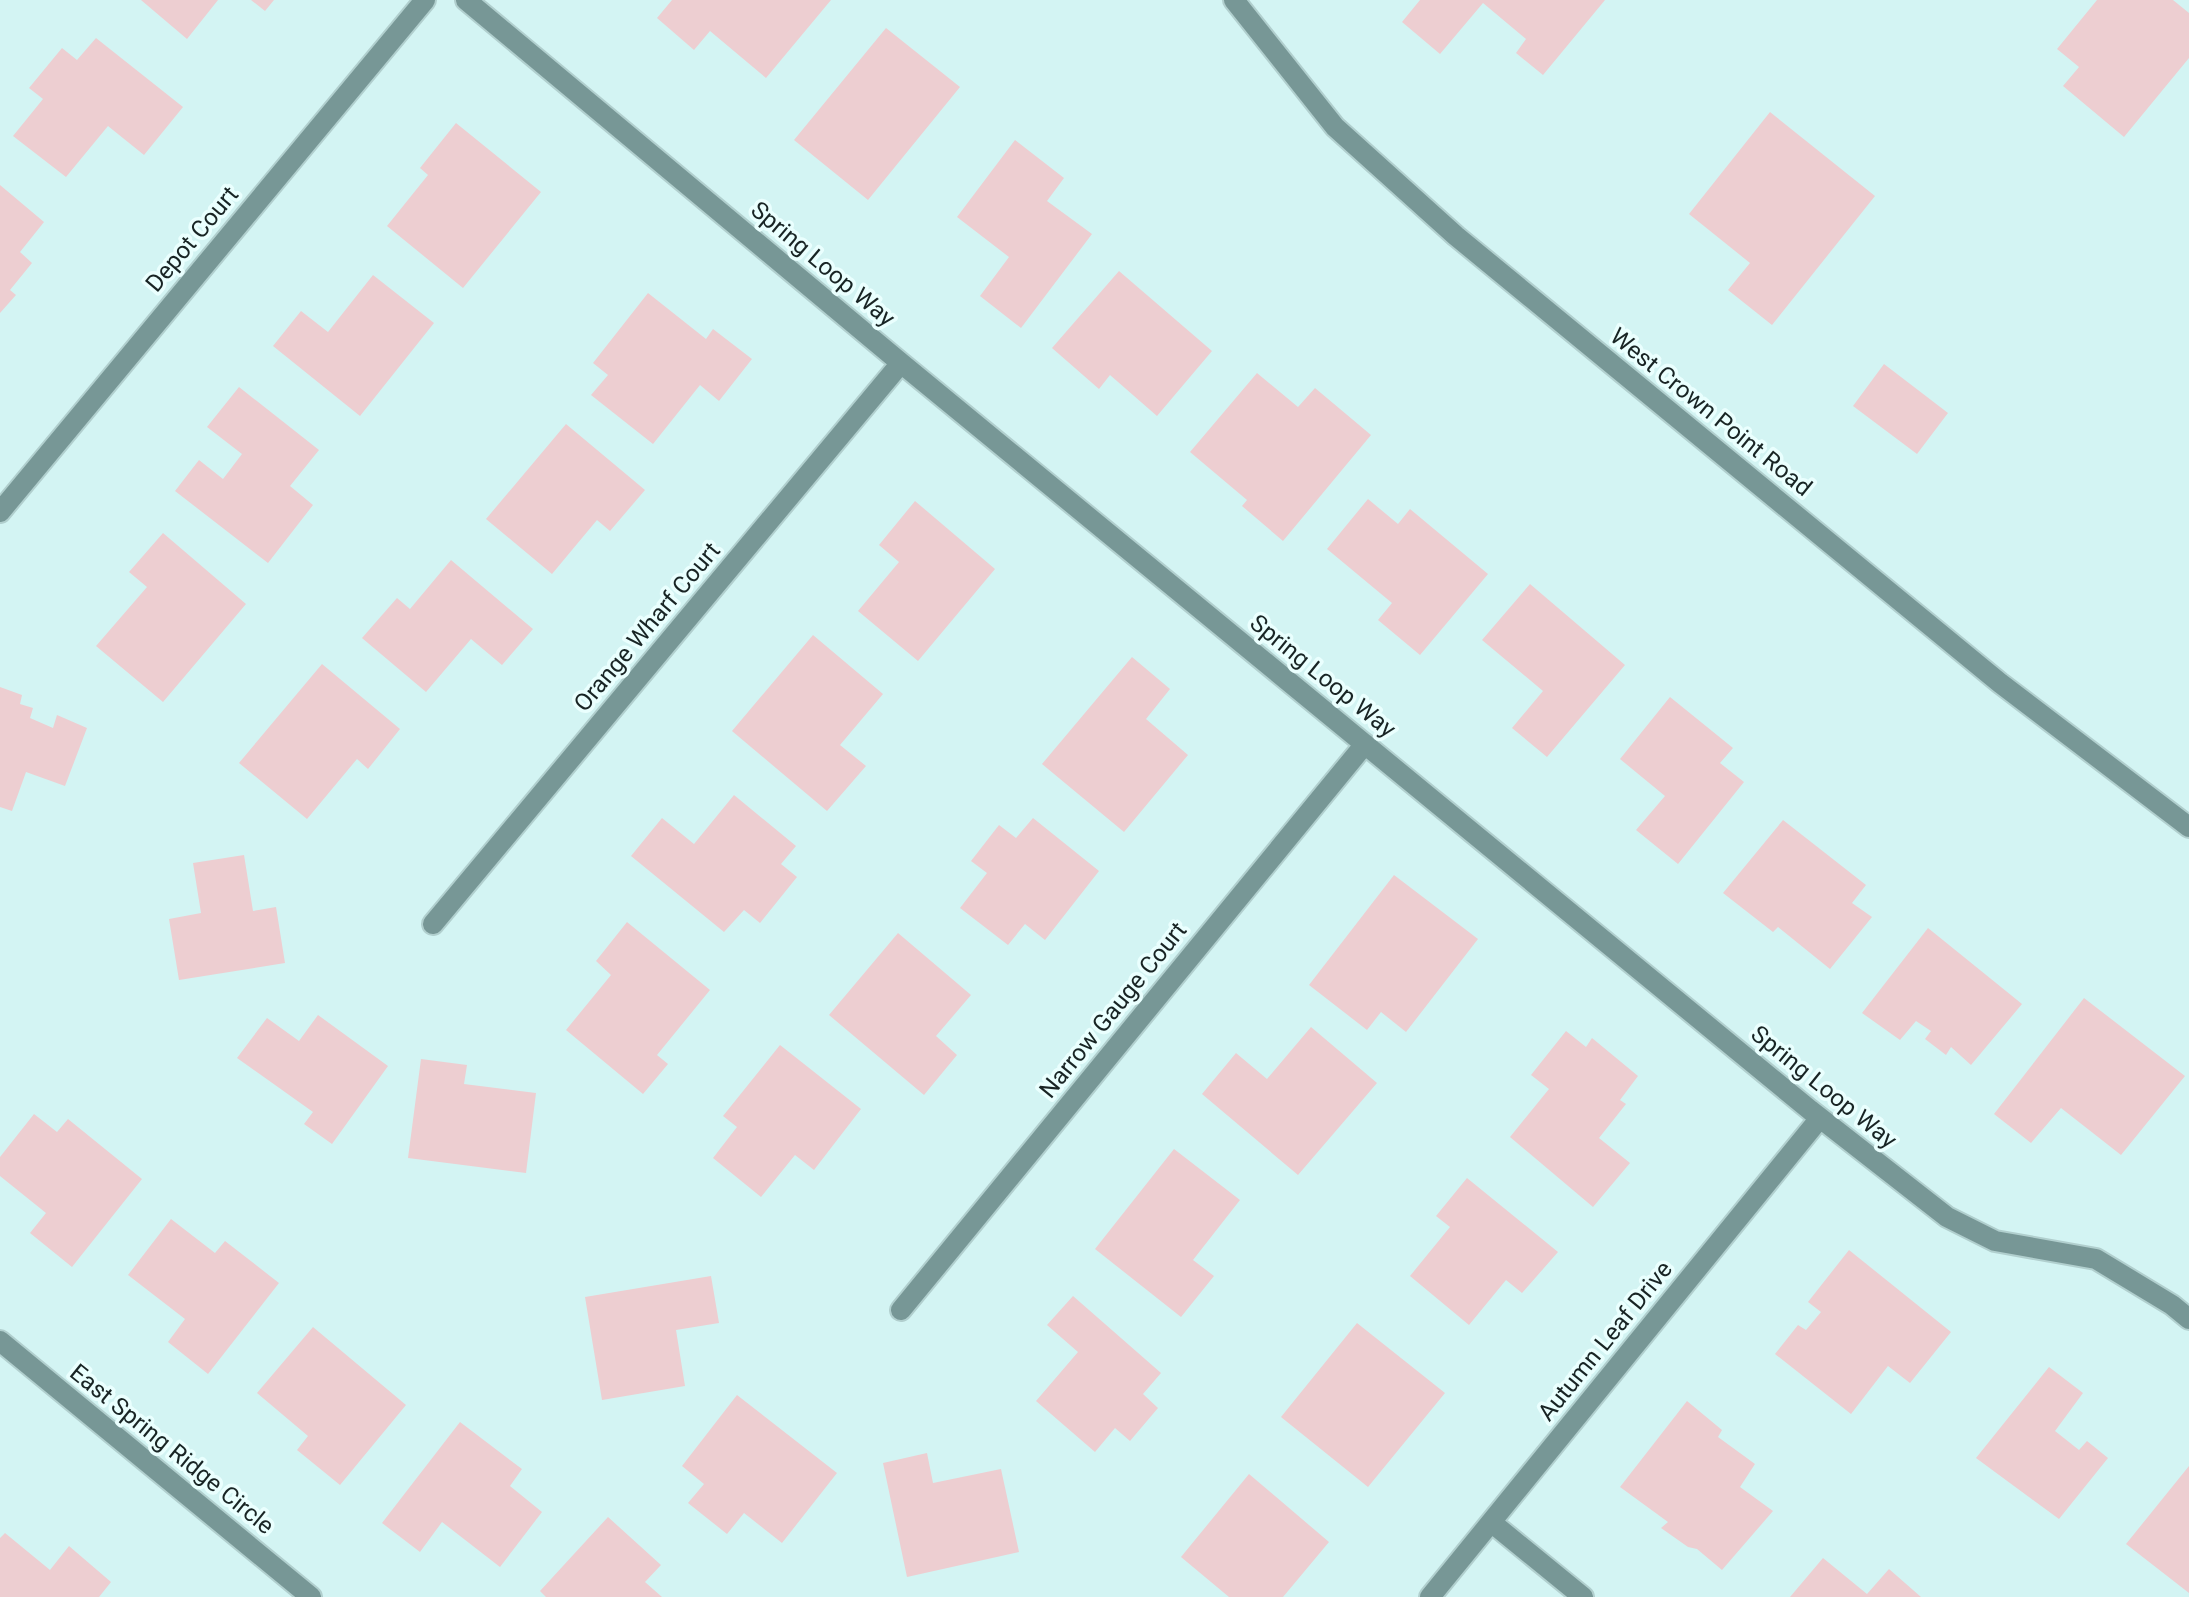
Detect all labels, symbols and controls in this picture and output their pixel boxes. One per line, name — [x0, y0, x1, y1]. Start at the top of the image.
street label: Depot Court — [140, 181, 244, 297]
street label: Spring Loop Way — [745, 196, 901, 333]
street label: West Crown Point Road — [1605, 322, 1817, 502]
street label: Orange Wharf Court — [568, 537, 726, 717]
street label: Spring Loop Way — [1245, 609, 1402, 744]
street label: Narrow Gauge Court — [1034, 916, 1193, 1103]
street label: Spring Loop Way — [1746, 1020, 1903, 1155]
street label: Autumn Leaf Drive — [1532, 1256, 1678, 1426]
street label: East Spring Ridge Circle — [64, 1358, 280, 1540]

